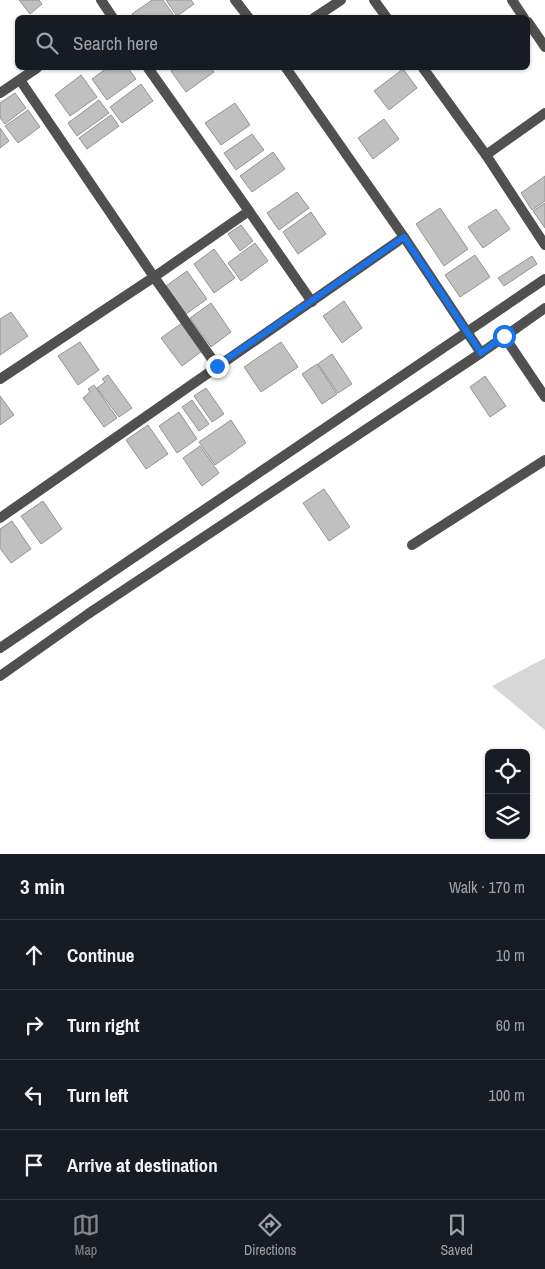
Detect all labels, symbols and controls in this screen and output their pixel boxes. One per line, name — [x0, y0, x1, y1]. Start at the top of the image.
search box — [15, 15, 530, 70]
icon: search — [33, 29, 61, 57]
text: Search here — [73, 30, 158, 56]
route start — [493, 325, 516, 348]
route end — [206, 355, 229, 378]
map controls — [485, 749, 530, 839]
button: locate — [485, 749, 530, 794]
button: layers — [485, 794, 530, 839]
text: 3 min — [20, 872, 65, 901]
text: Walk · 170 m — [449, 876, 525, 898]
icon: ahead — [20, 941, 48, 969]
text: Continue — [67, 942, 135, 968]
text: 10 m — [496, 944, 525, 966]
icon: right — [20, 1011, 48, 1039]
text: Turn right — [67, 1012, 139, 1038]
text: 60 m — [496, 1014, 525, 1036]
icon: left — [20, 1081, 48, 1109]
text: Turn left — [67, 1082, 128, 1108]
text: 100 m — [489, 1084, 525, 1106]
icon: arrive — [20, 1151, 48, 1179]
text: Arrive at destination — [67, 1152, 218, 1178]
tab: Map — [72, 1211, 100, 1259]
tab: Directions — [244, 1211, 296, 1259]
tab: Saved — [440, 1211, 473, 1259]

